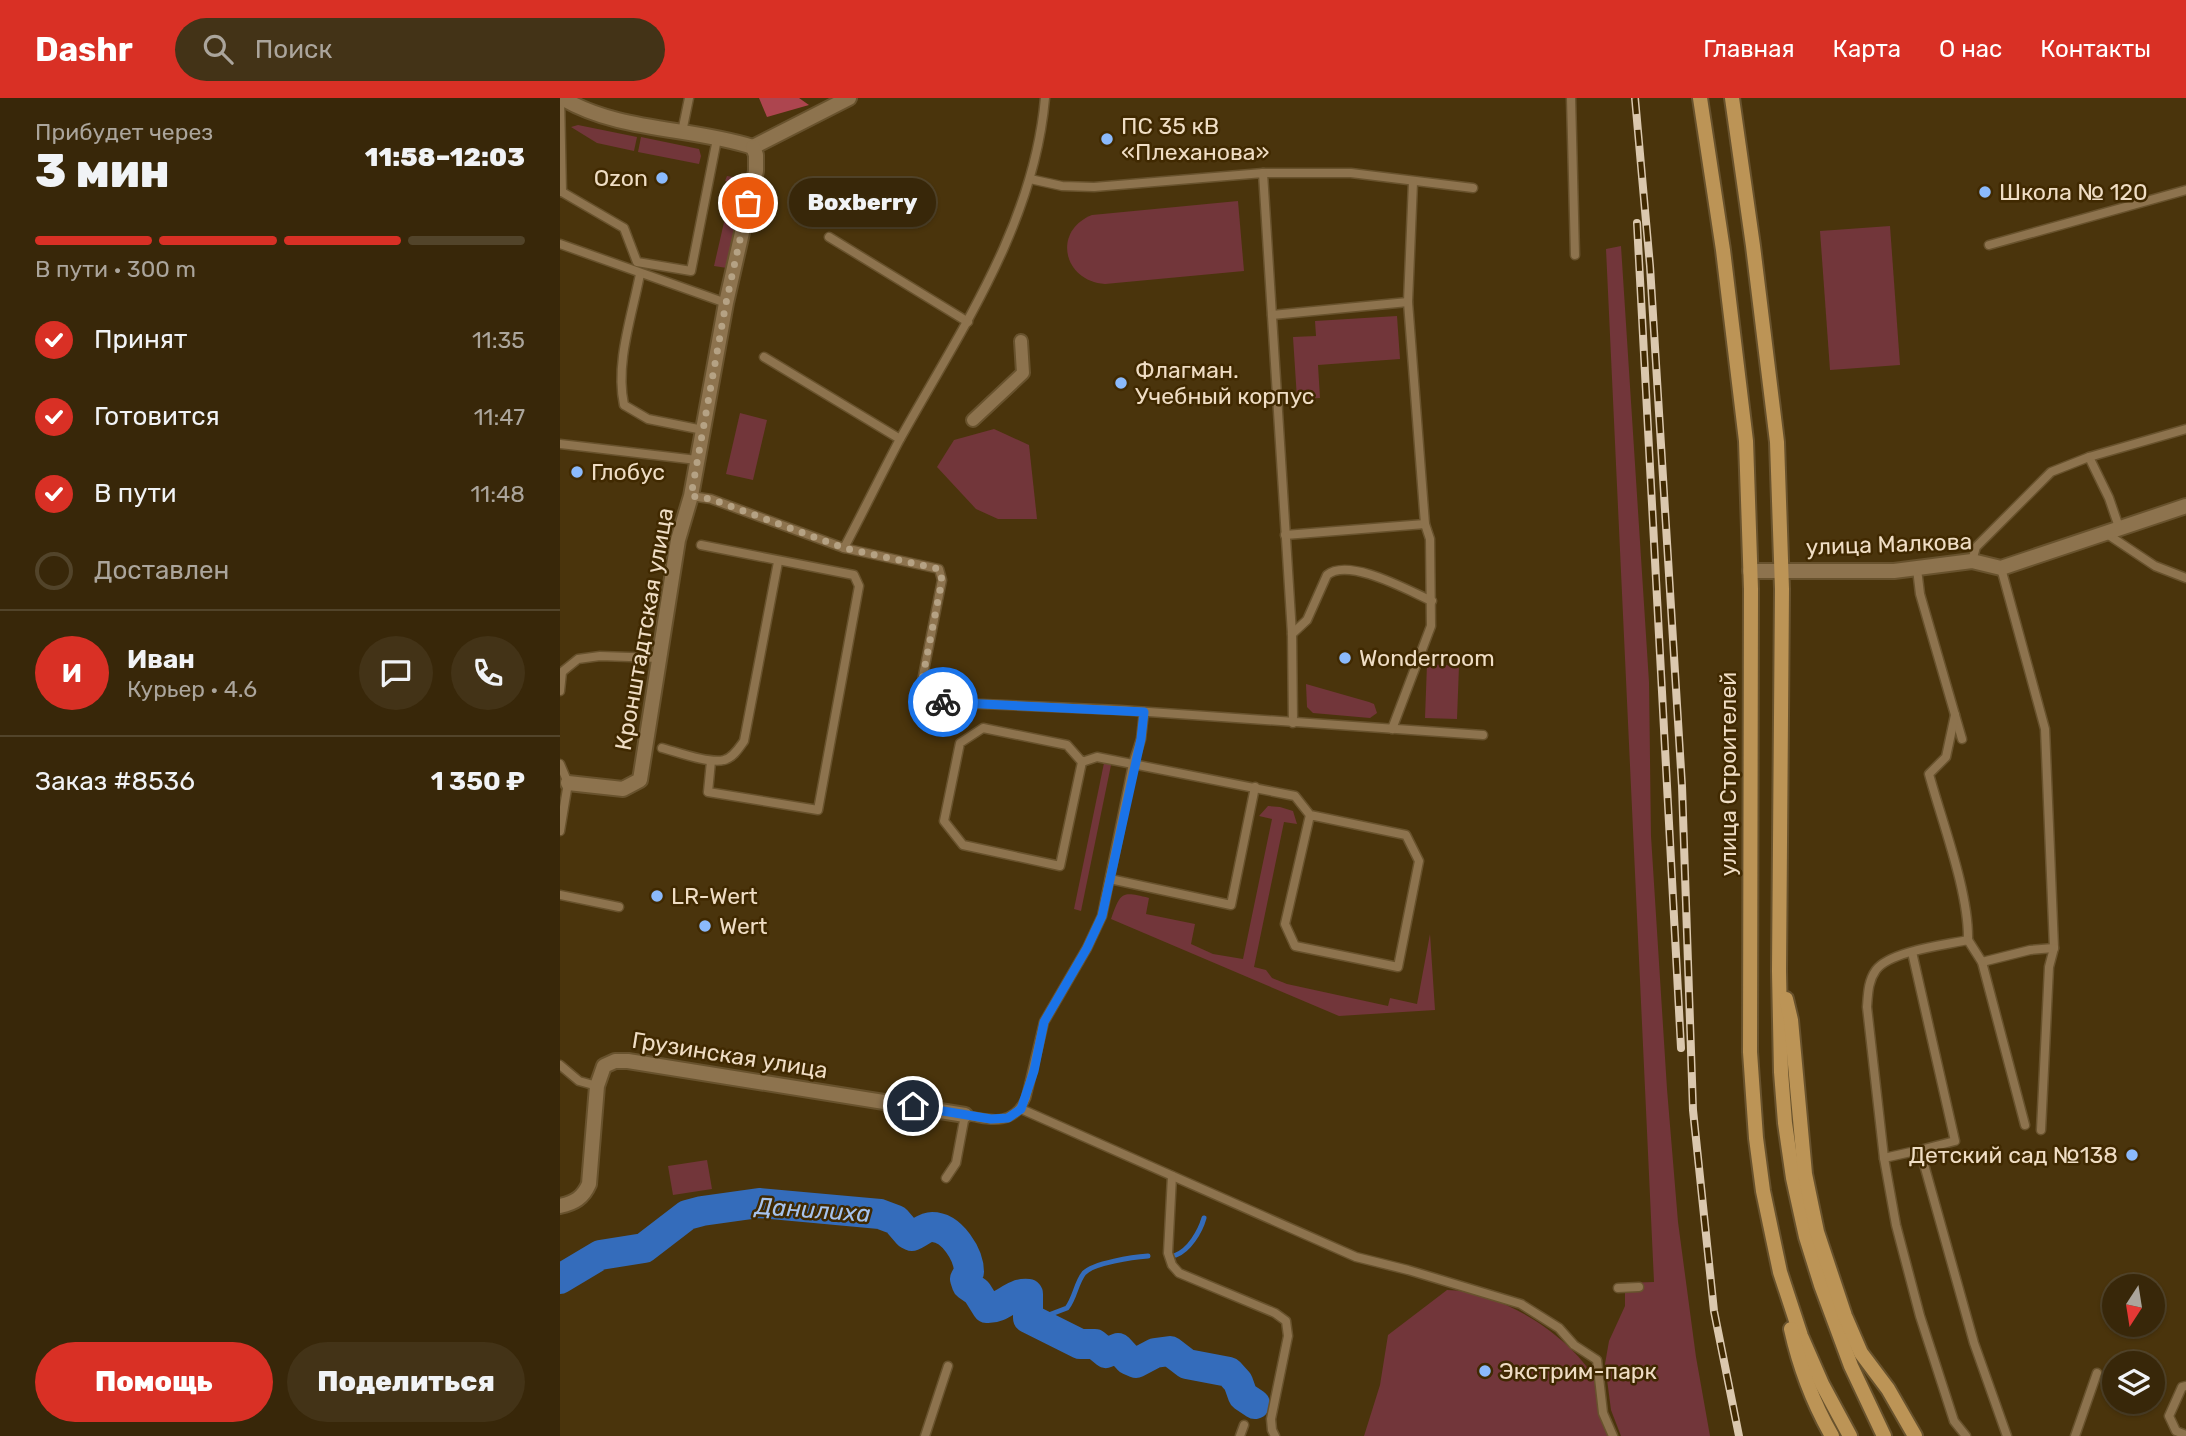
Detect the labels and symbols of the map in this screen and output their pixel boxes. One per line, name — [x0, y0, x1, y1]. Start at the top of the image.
place label: ПС 35 кВ «Плеханова» — [1121, 112, 1270, 166]
marker: ПС 35 кВ «Плеханова» — [1099, 131, 1115, 147]
place label: Ozon — [594, 164, 648, 192]
marker: Ozon — [654, 170, 670, 186]
pin — [718, 173, 778, 233]
callout: Boxberry — [790, 178, 937, 228]
place label: Школа № 120 — [1999, 178, 2148, 206]
marker: Школа № 120 — [1977, 184, 1993, 200]
place label: Флагман. Учебный корпус — [1135, 356, 1315, 410]
marker: Флагман. Учебный корпус — [1113, 375, 1129, 391]
place label: Глобус — [591, 458, 665, 486]
marker: Глобус — [569, 464, 585, 480]
street label: Кронштадтская улица — [609, 506, 679, 752]
street label: улица Малкова — [1805, 527, 1973, 561]
place label: Wonderroom — [1359, 644, 1495, 672]
marker: Wonderroom — [1337, 650, 1353, 666]
courier — [908, 667, 978, 737]
street label: улица Строителей — [1714, 672, 1742, 876]
place label: LR-Wert — [671, 882, 758, 910]
marker: LR-Wert — [649, 888, 665, 904]
place label: Wert — [719, 912, 768, 940]
marker: Wert — [697, 918, 713, 934]
street label: Грузинская улица — [630, 1026, 830, 1084]
pin — [883, 1076, 943, 1136]
place label: Детский сад №138 — [1909, 1141, 2118, 1169]
marker: Детский сад №138 — [2124, 1147, 2140, 1163]
water label: Данилиха — [752, 1192, 872, 1228]
north arrow — [2102, 1274, 2165, 1337]
place label: Экстрим-парк — [1499, 1357, 1657, 1385]
marker: Экстрим-парк — [1477, 1363, 1493, 1379]

